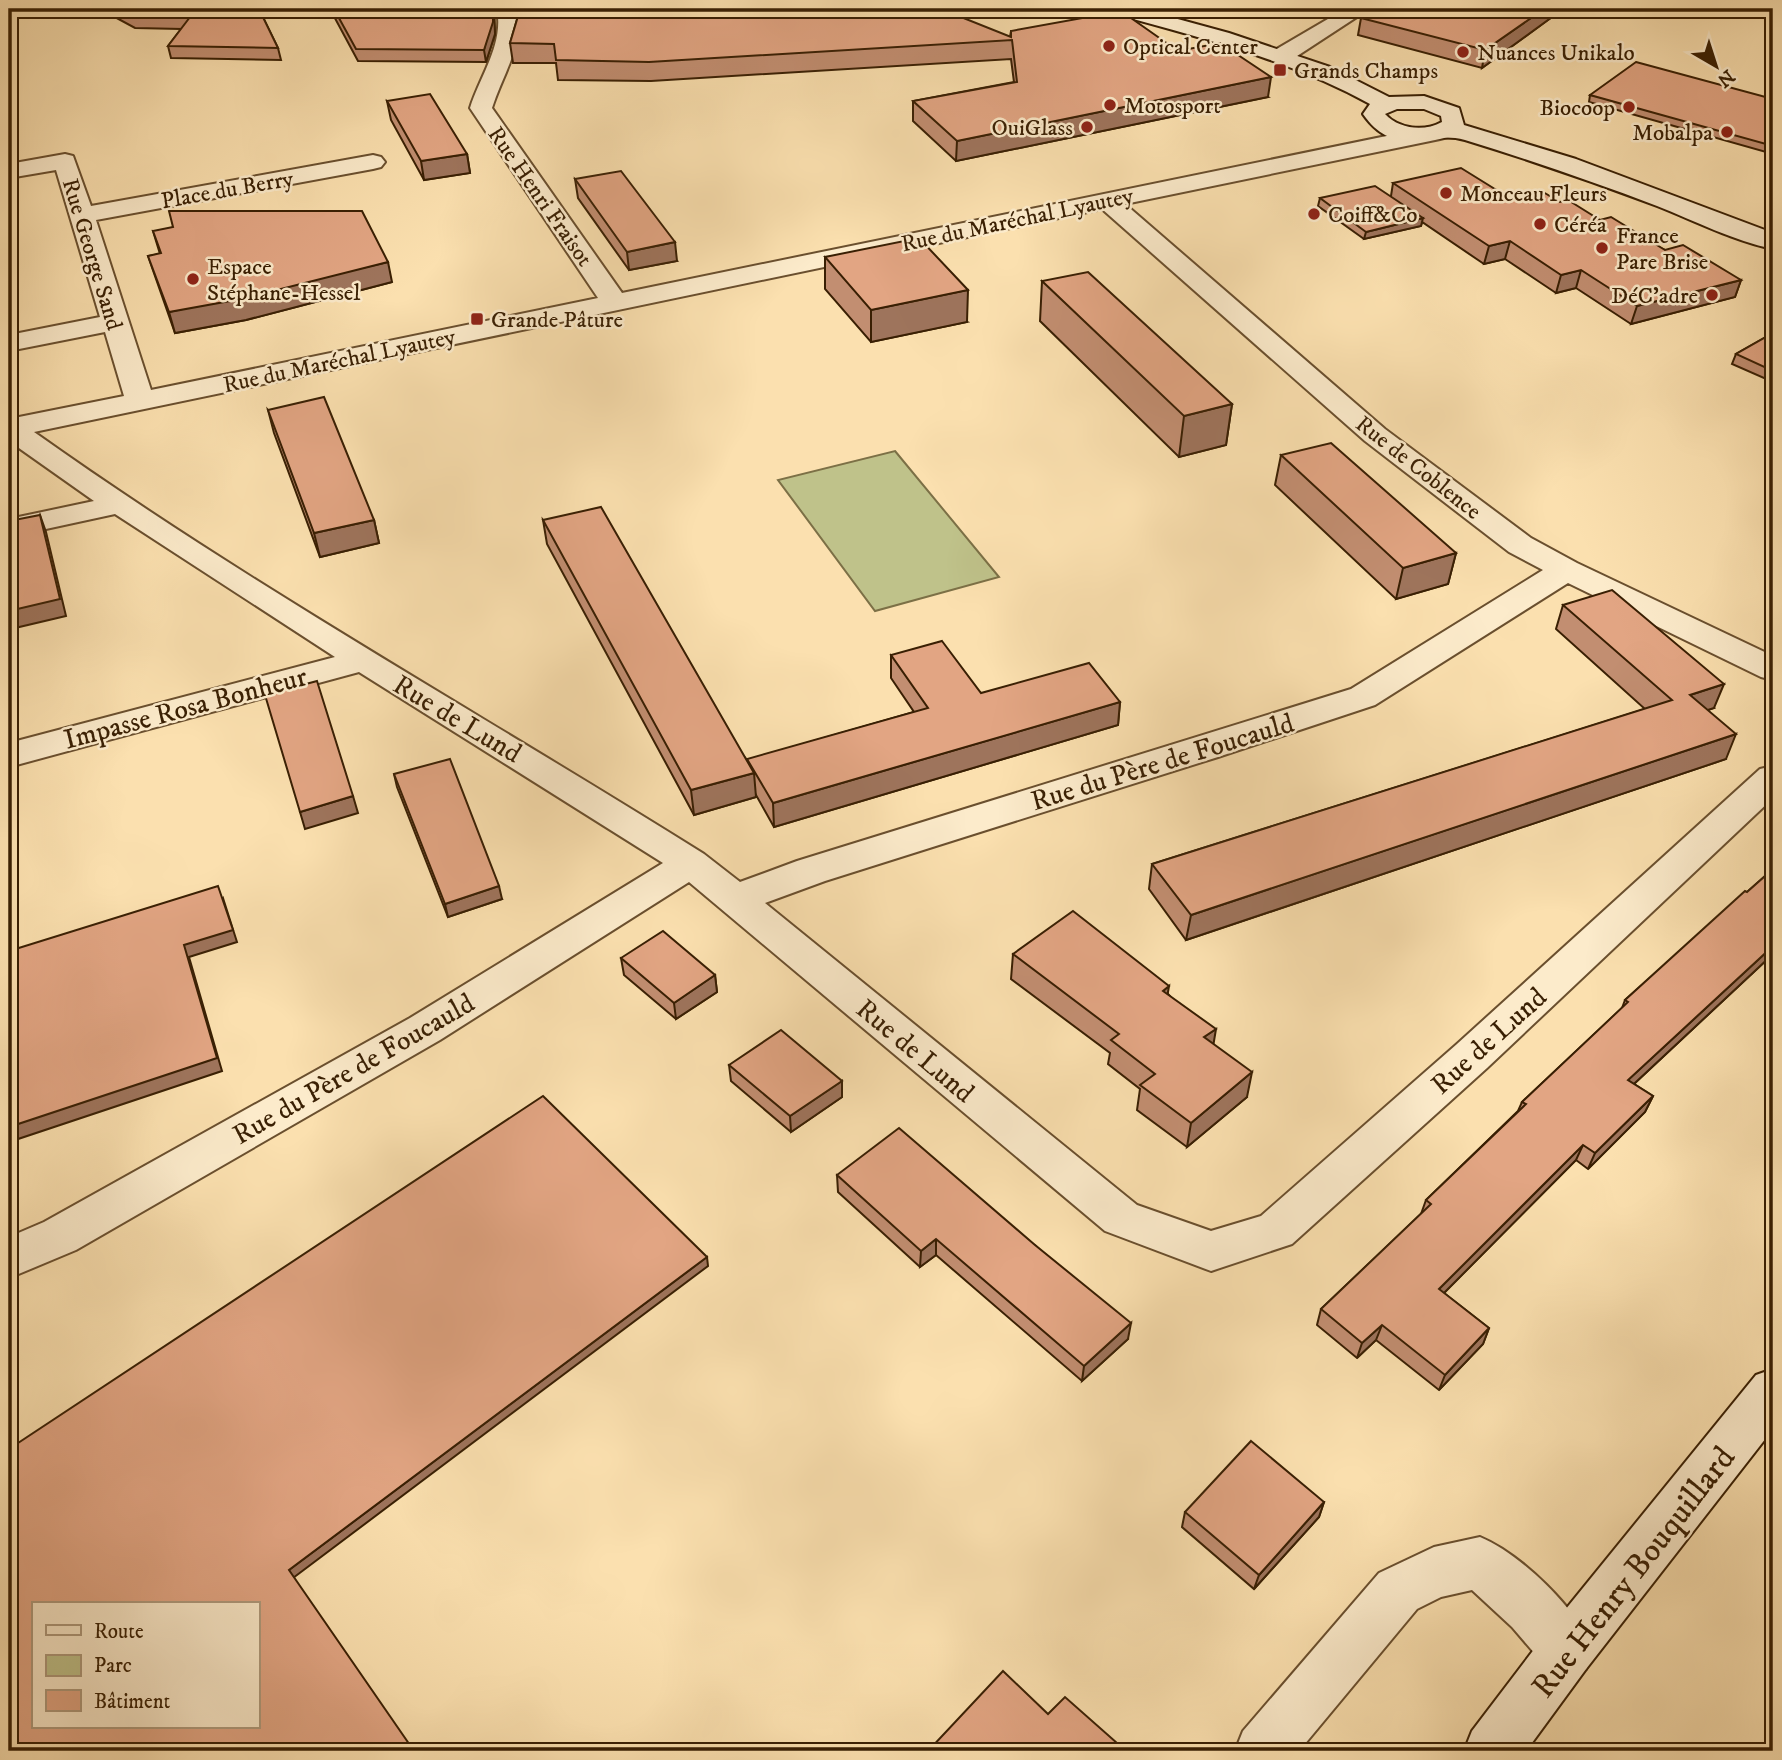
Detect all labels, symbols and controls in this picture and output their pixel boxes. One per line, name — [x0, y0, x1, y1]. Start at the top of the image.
north arrow — [1680, 32, 1750, 102]
place label: Optical Center — [1123, 33, 1258, 62]
marker: Optical Center — [1101, 38, 1117, 54]
place label: Nuances Unikalo — [1477, 39, 1635, 68]
marker: Nuances Unikalo — [1455, 44, 1471, 60]
place label: Grands Champs — [1294, 57, 1438, 86]
marker: Grands Champs — [1272, 62, 1288, 78]
text: N — [1712, 64, 1739, 92]
place label: Motosport — [1124, 92, 1221, 121]
place label: Biocoop — [1540, 94, 1615, 123]
marker: Motosport — [1102, 97, 1118, 113]
marker: Biocoop — [1621, 99, 1637, 115]
place label: OuiGlass — [992, 114, 1073, 143]
marker: OuiGlass — [1079, 119, 1095, 135]
place label: Mobalpa — [1632, 119, 1713, 148]
street label: Rue Henri Fraisot — [481, 121, 599, 272]
marker: Mobalpa — [1719, 124, 1735, 140]
street label: Place du Berry — [159, 165, 296, 216]
street label: Rue George Sand — [55, 175, 129, 334]
place label: Monceau Fleurs — [1460, 180, 1607, 209]
street label: Rue du Maréchal Lyautey — [899, 182, 1136, 259]
marker: Monceau Fleurs — [1438, 185, 1454, 201]
place label: Coiff&Co — [1328, 201, 1417, 230]
marker: Coiff&Co — [1306, 206, 1322, 222]
place label: Céréa — [1554, 211, 1607, 240]
marker: Céréa — [1532, 216, 1548, 232]
place label: France Pare Brise — [1616, 222, 1708, 277]
marker: France Pare Brise — [1594, 240, 1610, 256]
place label: Espace Stéphane-Hessel — [207, 253, 360, 308]
marker: Espace Stéphane-Hessel — [185, 271, 201, 287]
place label: DéC'adre — [1611, 282, 1698, 311]
marker: DéC'adre — [1704, 287, 1720, 303]
place label: Grande Pâture — [491, 306, 623, 335]
marker: Grande Pâture — [469, 311, 485, 327]
street label: Rue du Maréchal Lyautey — [221, 323, 458, 400]
street label: Rue de Coblence — [1349, 410, 1487, 526]
street label: Impasse Rosa Bonheur — [60, 659, 311, 758]
street label: Rue de Lund — [387, 667, 528, 771]
street label: Rue du Père de Foucauld — [1027, 706, 1298, 819]
street label: Rue de Lund — [1424, 980, 1554, 1102]
street label: Rue du Père de Foucauld — [227, 986, 481, 1153]
street label: Rue de Lund — [849, 992, 981, 1111]
street label: Rue Henry Bouquillard — [1523, 1438, 1745, 1706]
legend — [32, 1602, 259, 1728]
text: Route — [94, 1619, 144, 1645]
text: Parc — [94, 1653, 132, 1679]
text: Bâtiment — [94, 1689, 171, 1715]

